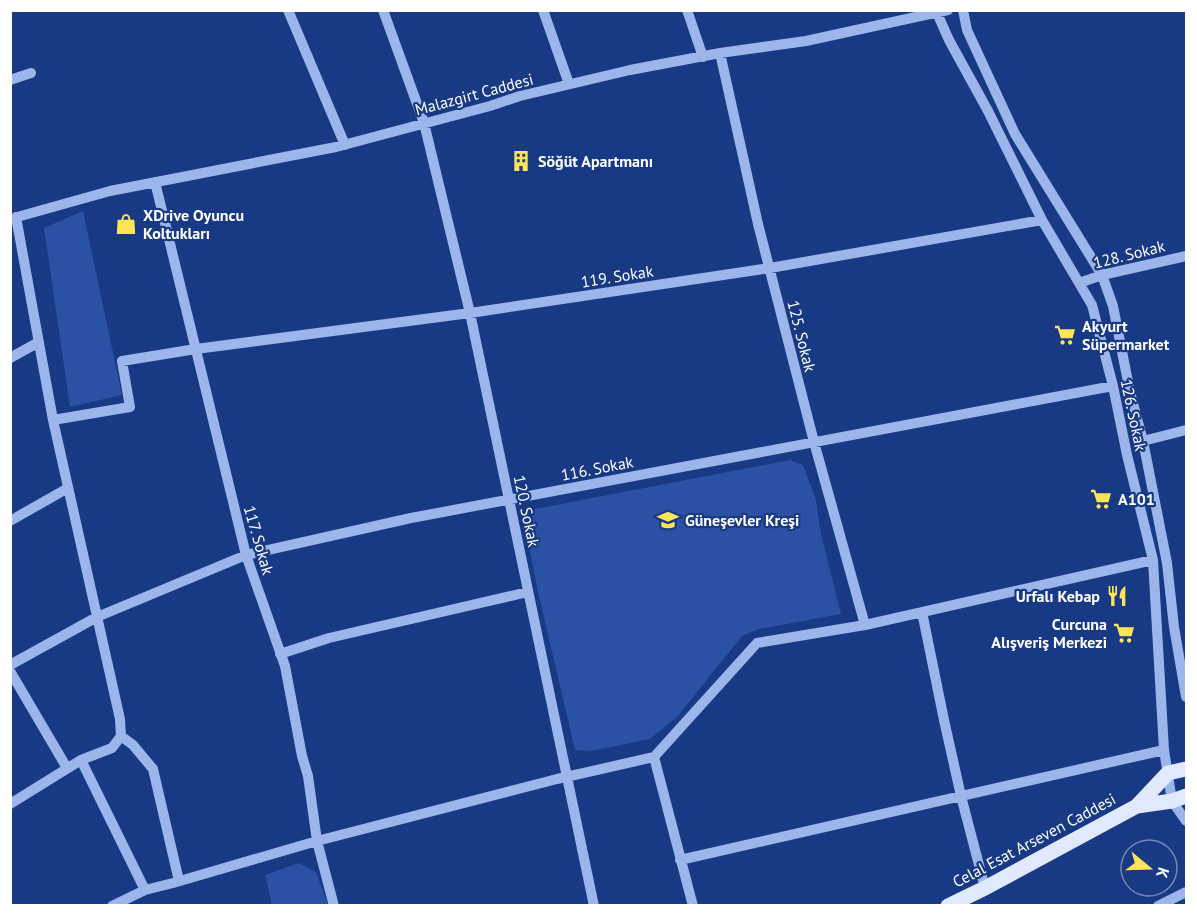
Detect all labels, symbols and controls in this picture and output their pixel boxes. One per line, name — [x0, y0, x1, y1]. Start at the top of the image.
street label: Malazgirt Caddesi — [413, 69, 535, 119]
building icon: Söğüt Apartmanı — [509, 149, 533, 173]
place label: Söğüt Apartmanı — [538, 151, 653, 171]
place label: XDrive Oyuncu Koltukları — [143, 205, 244, 243]
shop icon: XDrive Oyuncu Koltukları — [114, 212, 138, 236]
street label: 128. Sokak — [1091, 235, 1167, 273]
street label: 119. Sokak — [579, 260, 655, 292]
street label: 125. Sokak — [783, 298, 821, 374]
place label: Akyurt Süpermarket — [1082, 316, 1170, 354]
supermarket icon: Akyurt Süpermarket — [1053, 323, 1077, 347]
street label: 126. Sokak — [1117, 377, 1151, 453]
street label: 116. Sokak — [559, 451, 635, 485]
street label: 120. Sokak — [510, 473, 544, 549]
supermarket icon: A101 — [1089, 487, 1113, 511]
place label: A101 — [1118, 489, 1155, 509]
street label: 117. Sokak — [240, 503, 279, 577]
school or university icon: Güneşevler Kreşi — [656, 508, 680, 532]
place label: Güneşevler Kreşi — [685, 510, 799, 530]
restaurant icon: Urfalı Kebap — [1105, 584, 1129, 608]
place label: Urfalı Kebap — [1016, 586, 1100, 606]
place label: Curcuna Alışveriş Merkezi — [991, 614, 1107, 652]
supermarket icon: Curcuna Alışveriş Merkezi — [1112, 621, 1136, 645]
street label: Celal Esat Arseven Caddesi — [949, 788, 1119, 892]
north arrow — [1119, 838, 1179, 898]
text: K — [1152, 865, 1174, 881]

